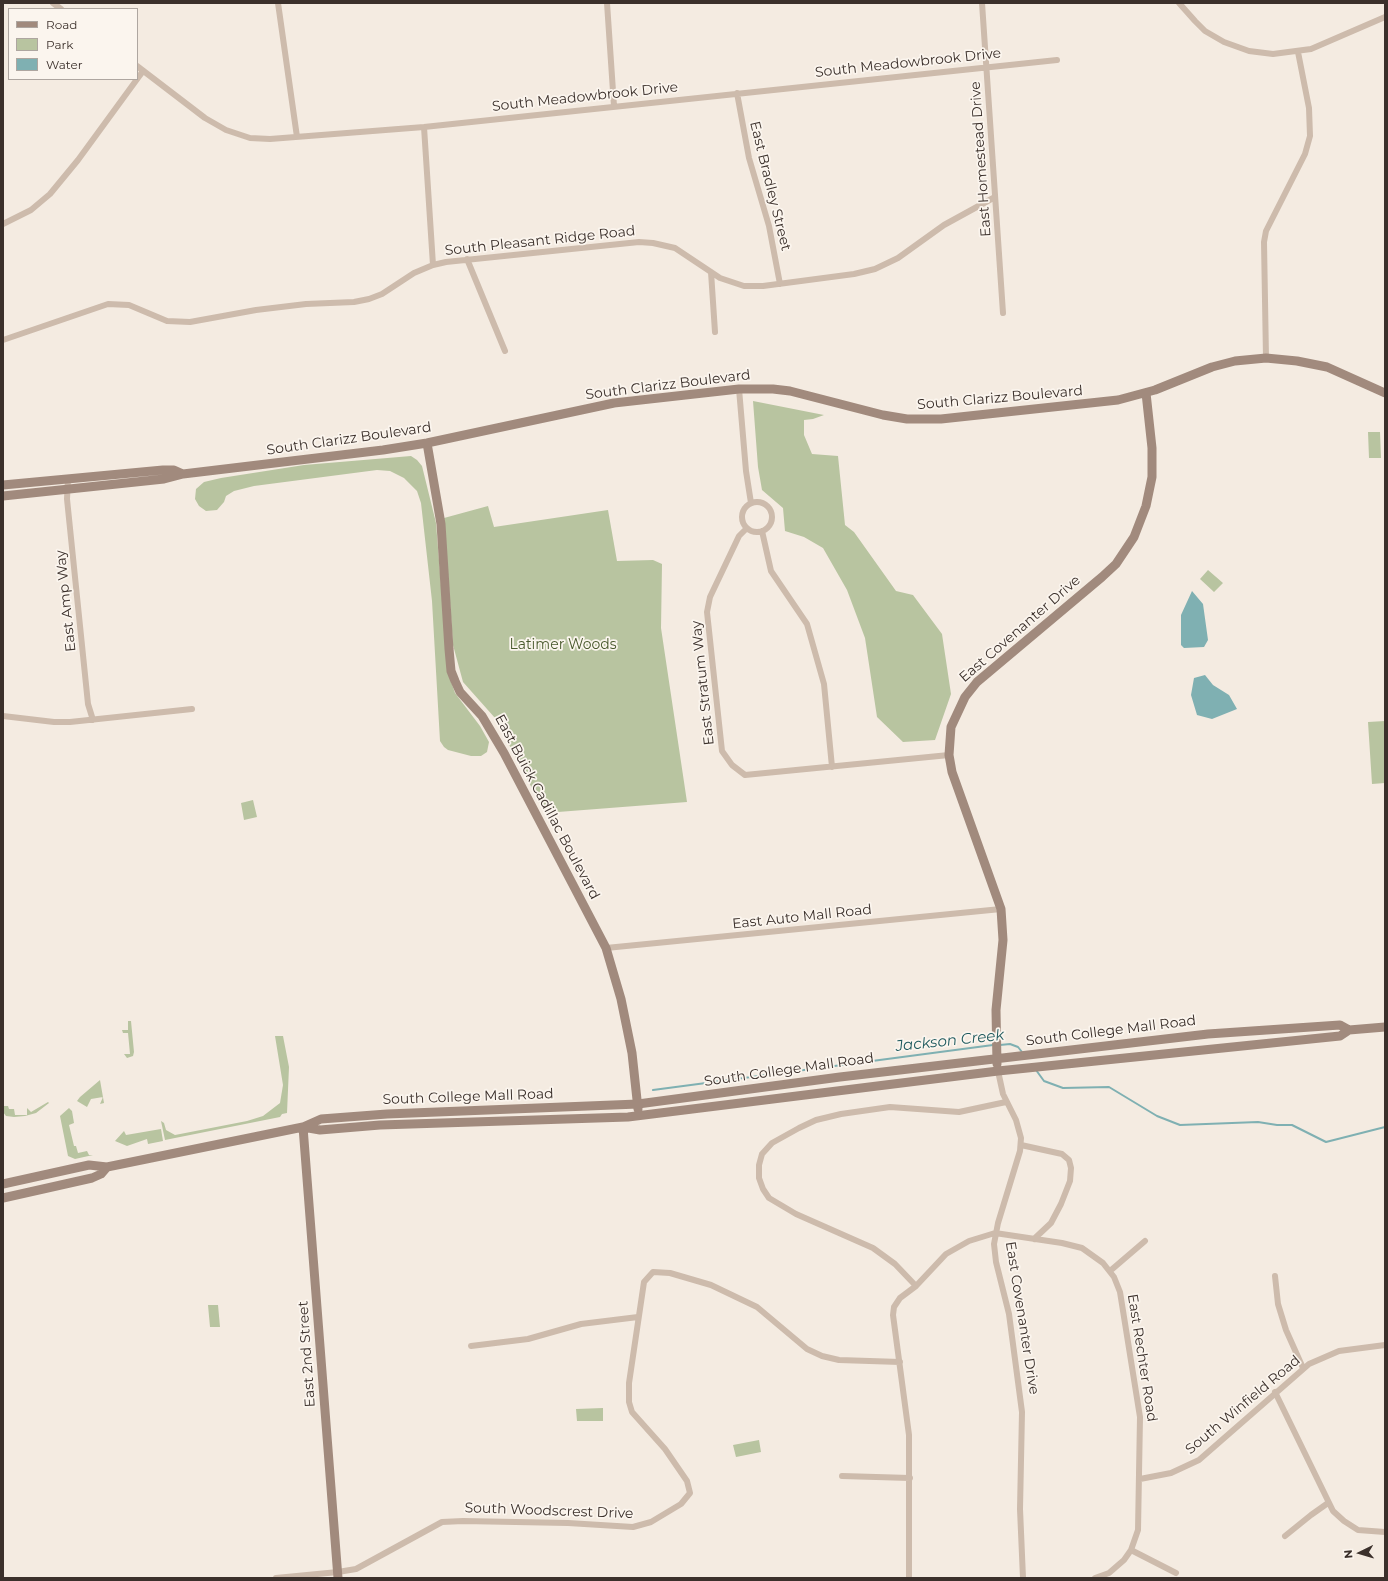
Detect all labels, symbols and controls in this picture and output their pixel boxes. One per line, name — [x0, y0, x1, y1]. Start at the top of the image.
legend — [8, 8, 138, 80]
text: Road — [46, 17, 77, 32]
text: Park — [46, 37, 73, 52]
street label: South Meadowbrook Drive — [814, 45, 1002, 81]
text: Water — [46, 57, 82, 72]
street label: South Meadowbrook Drive — [491, 79, 679, 115]
street label: East Homestead Drive — [967, 81, 995, 237]
street label: East Bradley Street — [746, 120, 794, 252]
street label: South Pleasant Ridge Road — [444, 223, 636, 259]
street label: South Clarizz Boulevard — [585, 367, 751, 403]
street label: South Clarizz Boulevard — [917, 382, 1083, 414]
street label: South Clarizz Boulevard — [266, 419, 432, 459]
street label: East Amp Way — [52, 549, 80, 653]
street label: East Covenanter Drive — [956, 572, 1084, 686]
street label: East Stratum Way — [688, 620, 718, 746]
park label: Latimer Woods — [509, 637, 617, 653]
street label: East Buick Cadillac Boulevard — [491, 712, 603, 902]
street label: East Auto Mall Road — [731, 901, 873, 933]
street label: South College Mall Road — [1025, 1012, 1197, 1050]
water label: Jackson Creek — [895, 1026, 1005, 1056]
street label: South College Mall Road — [703, 1050, 875, 1090]
street label: South College Mall Road — [382, 1086, 554, 1108]
street label: East Covenanter Drive — [1002, 1240, 1042, 1396]
street label: East Rechter Road — [1124, 1293, 1160, 1423]
street label: East 2nd Street — [295, 1300, 319, 1408]
street label: South Winfield Road — [1182, 1352, 1304, 1458]
street label: South Woodscrest Drive — [464, 1500, 634, 1522]
north arrow — [1340, 1533, 1380, 1573]
text: N — [1341, 1549, 1355, 1559]

